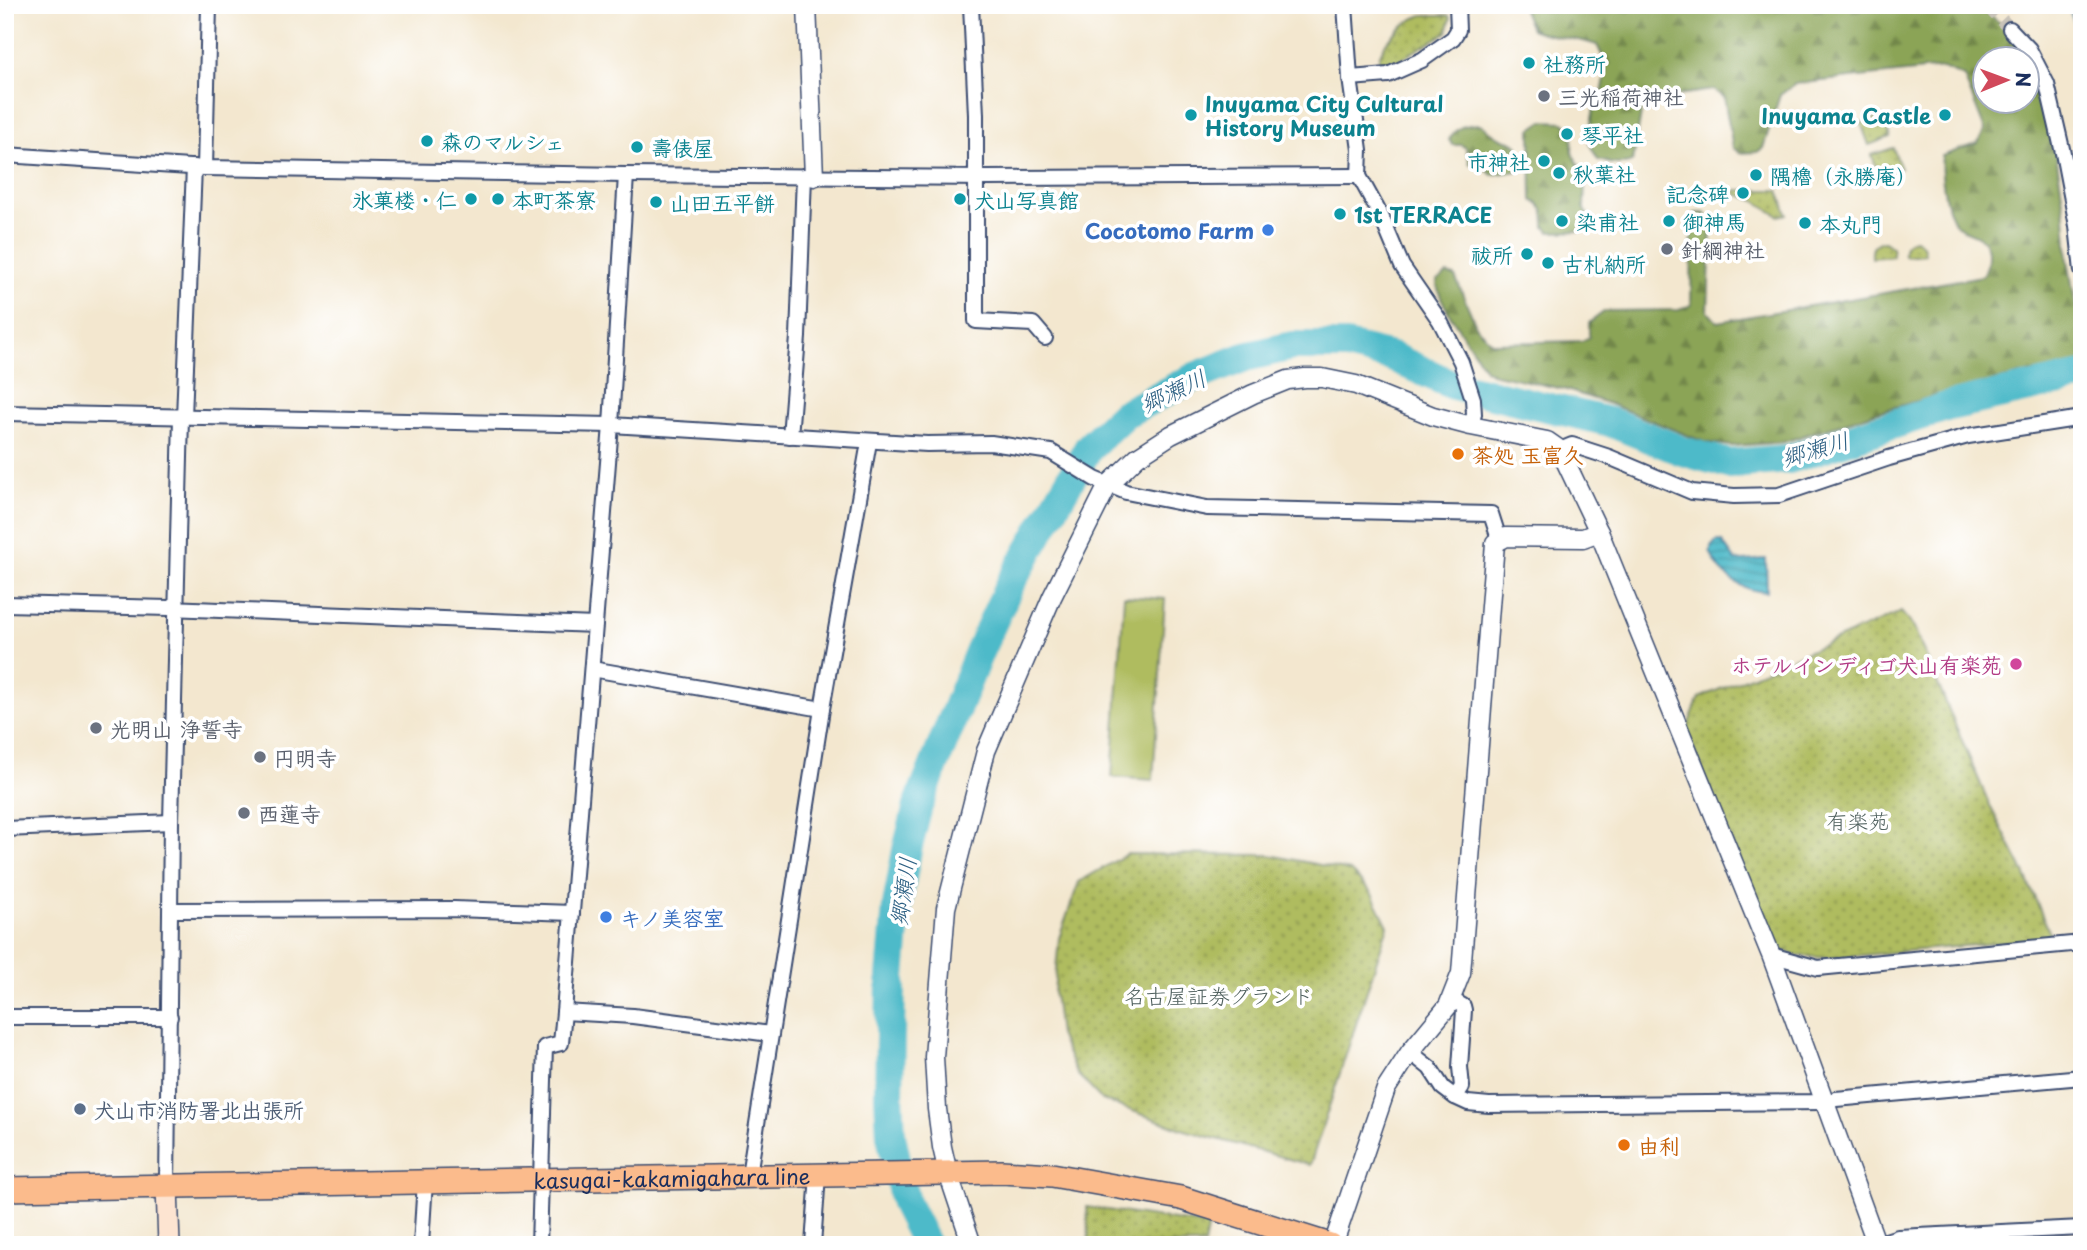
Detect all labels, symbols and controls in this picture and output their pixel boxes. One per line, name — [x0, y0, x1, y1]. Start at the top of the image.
north arrow — [1972, 46, 2042, 116]
place label: 社務所 — [1543, 47, 1606, 79]
marker: 社務所 — [1521, 55, 1537, 71]
text: N — [2010, 72, 2038, 87]
place label: 三光稲荷神社 — [1558, 80, 1684, 112]
place label: Inuyama City Cultural History Museum — [1205, 87, 1443, 143]
marker: 三光稲荷神社 — [1536, 88, 1552, 104]
place label: Inuyama Castle — [1761, 99, 1931, 131]
marker: Inuyama City Cultural History Museum — [1183, 107, 1199, 123]
marker: Inuyama Castle — [1937, 107, 1953, 123]
place label: 琴平社 — [1581, 118, 1644, 150]
place label: 森のマルシェ — [441, 125, 565, 157]
marker: 琴平社 — [1559, 126, 1575, 142]
place label: 壽俵屋 — [651, 131, 714, 163]
marker: 森のマルシェ — [419, 133, 435, 149]
marker: 壽俵屋 — [629, 139, 645, 155]
place label: 市神社 — [1467, 145, 1530, 177]
marker: 市神社 — [1536, 153, 1552, 169]
place label: 秋葉社 — [1573, 157, 1636, 189]
place label: 隅櫓（永勝庵） — [1770, 159, 1917, 191]
marker: 秋葉社 — [1551, 165, 1567, 181]
marker: 隅櫓（永勝庵） — [1748, 167, 1764, 183]
place label: 記念碑 — [1666, 177, 1729, 209]
place label: 氷菓楼・仁 — [352, 183, 457, 215]
place label: 本町茶寮 — [512, 183, 596, 215]
place label: 犬山写真館 — [974, 183, 1079, 215]
marker: 記念碑 — [1735, 185, 1751, 201]
place label: 山田五平餅 — [670, 186, 775, 218]
marker: 氷菓楼・仁 — [463, 191, 479, 207]
marker: 本町茶寮 — [490, 191, 506, 207]
marker: 犬山写真館 — [952, 191, 968, 207]
marker: 山田五平餅 — [648, 194, 664, 210]
place label: 1st TERRACE — [1354, 198, 1492, 230]
place label: 染甫社 — [1576, 205, 1639, 237]
place label: 御神馬 — [1683, 205, 1746, 237]
marker: 1st TERRACE — [1332, 206, 1348, 222]
place label: 本丸門 — [1819, 207, 1882, 239]
marker: 染甫社 — [1554, 213, 1570, 229]
marker: 御神馬 — [1661, 213, 1677, 229]
place label: Cocotomo Farm — [1085, 214, 1254, 246]
marker: 本丸門 — [1797, 215, 1813, 231]
marker: Cocotomo Farm — [1260, 222, 1276, 238]
place label: 針綱神社 — [1681, 233, 1765, 265]
place label: 祓所 — [1471, 238, 1513, 270]
marker: 針綱神社 — [1659, 241, 1675, 257]
marker: 祓所 — [1519, 246, 1535, 262]
place label: 古札納所 — [1562, 247, 1646, 279]
marker: 古札納所 — [1540, 255, 1556, 271]
water label: 郷瀬川 — [1134, 360, 1212, 420]
water label: 郷瀬川 — [1777, 422, 1853, 474]
place label: 茶処 玉富久 — [1472, 438, 1584, 470]
marker: 茶処 玉富久 — [1450, 446, 1466, 462]
place label: ホテルインディゴ犬山有楽苑 — [1731, 648, 2002, 680]
marker: ホテルインディゴ犬山有楽苑 — [2008, 656, 2024, 672]
place label: 光明山 浄誓寺 — [110, 712, 243, 744]
marker: 光明山 浄誓寺 — [88, 720, 104, 736]
place label: 円明寺 — [274, 741, 337, 773]
marker: 円明寺 — [252, 749, 268, 765]
place label: 西蓮寺 — [258, 797, 321, 829]
park label: 有楽苑 — [1827, 804, 1890, 836]
marker: 西蓮寺 — [236, 805, 252, 821]
water label: 郷瀬川 — [880, 854, 924, 928]
place label: キノ美容室 — [620, 901, 724, 933]
marker: キノ美容室 — [598, 909, 614, 925]
park label: 名古屋証券グランド — [1125, 979, 1314, 1011]
place label: 犬山市消防署北出張所 — [94, 1093, 304, 1125]
marker: 犬山市消防署北出張所 — [72, 1101, 88, 1117]
place label: 由利 — [1638, 1129, 1680, 1161]
marker: 由利 — [1616, 1137, 1632, 1153]
street label: kasugai-kakamigahara line — [533, 1159, 811, 1196]

